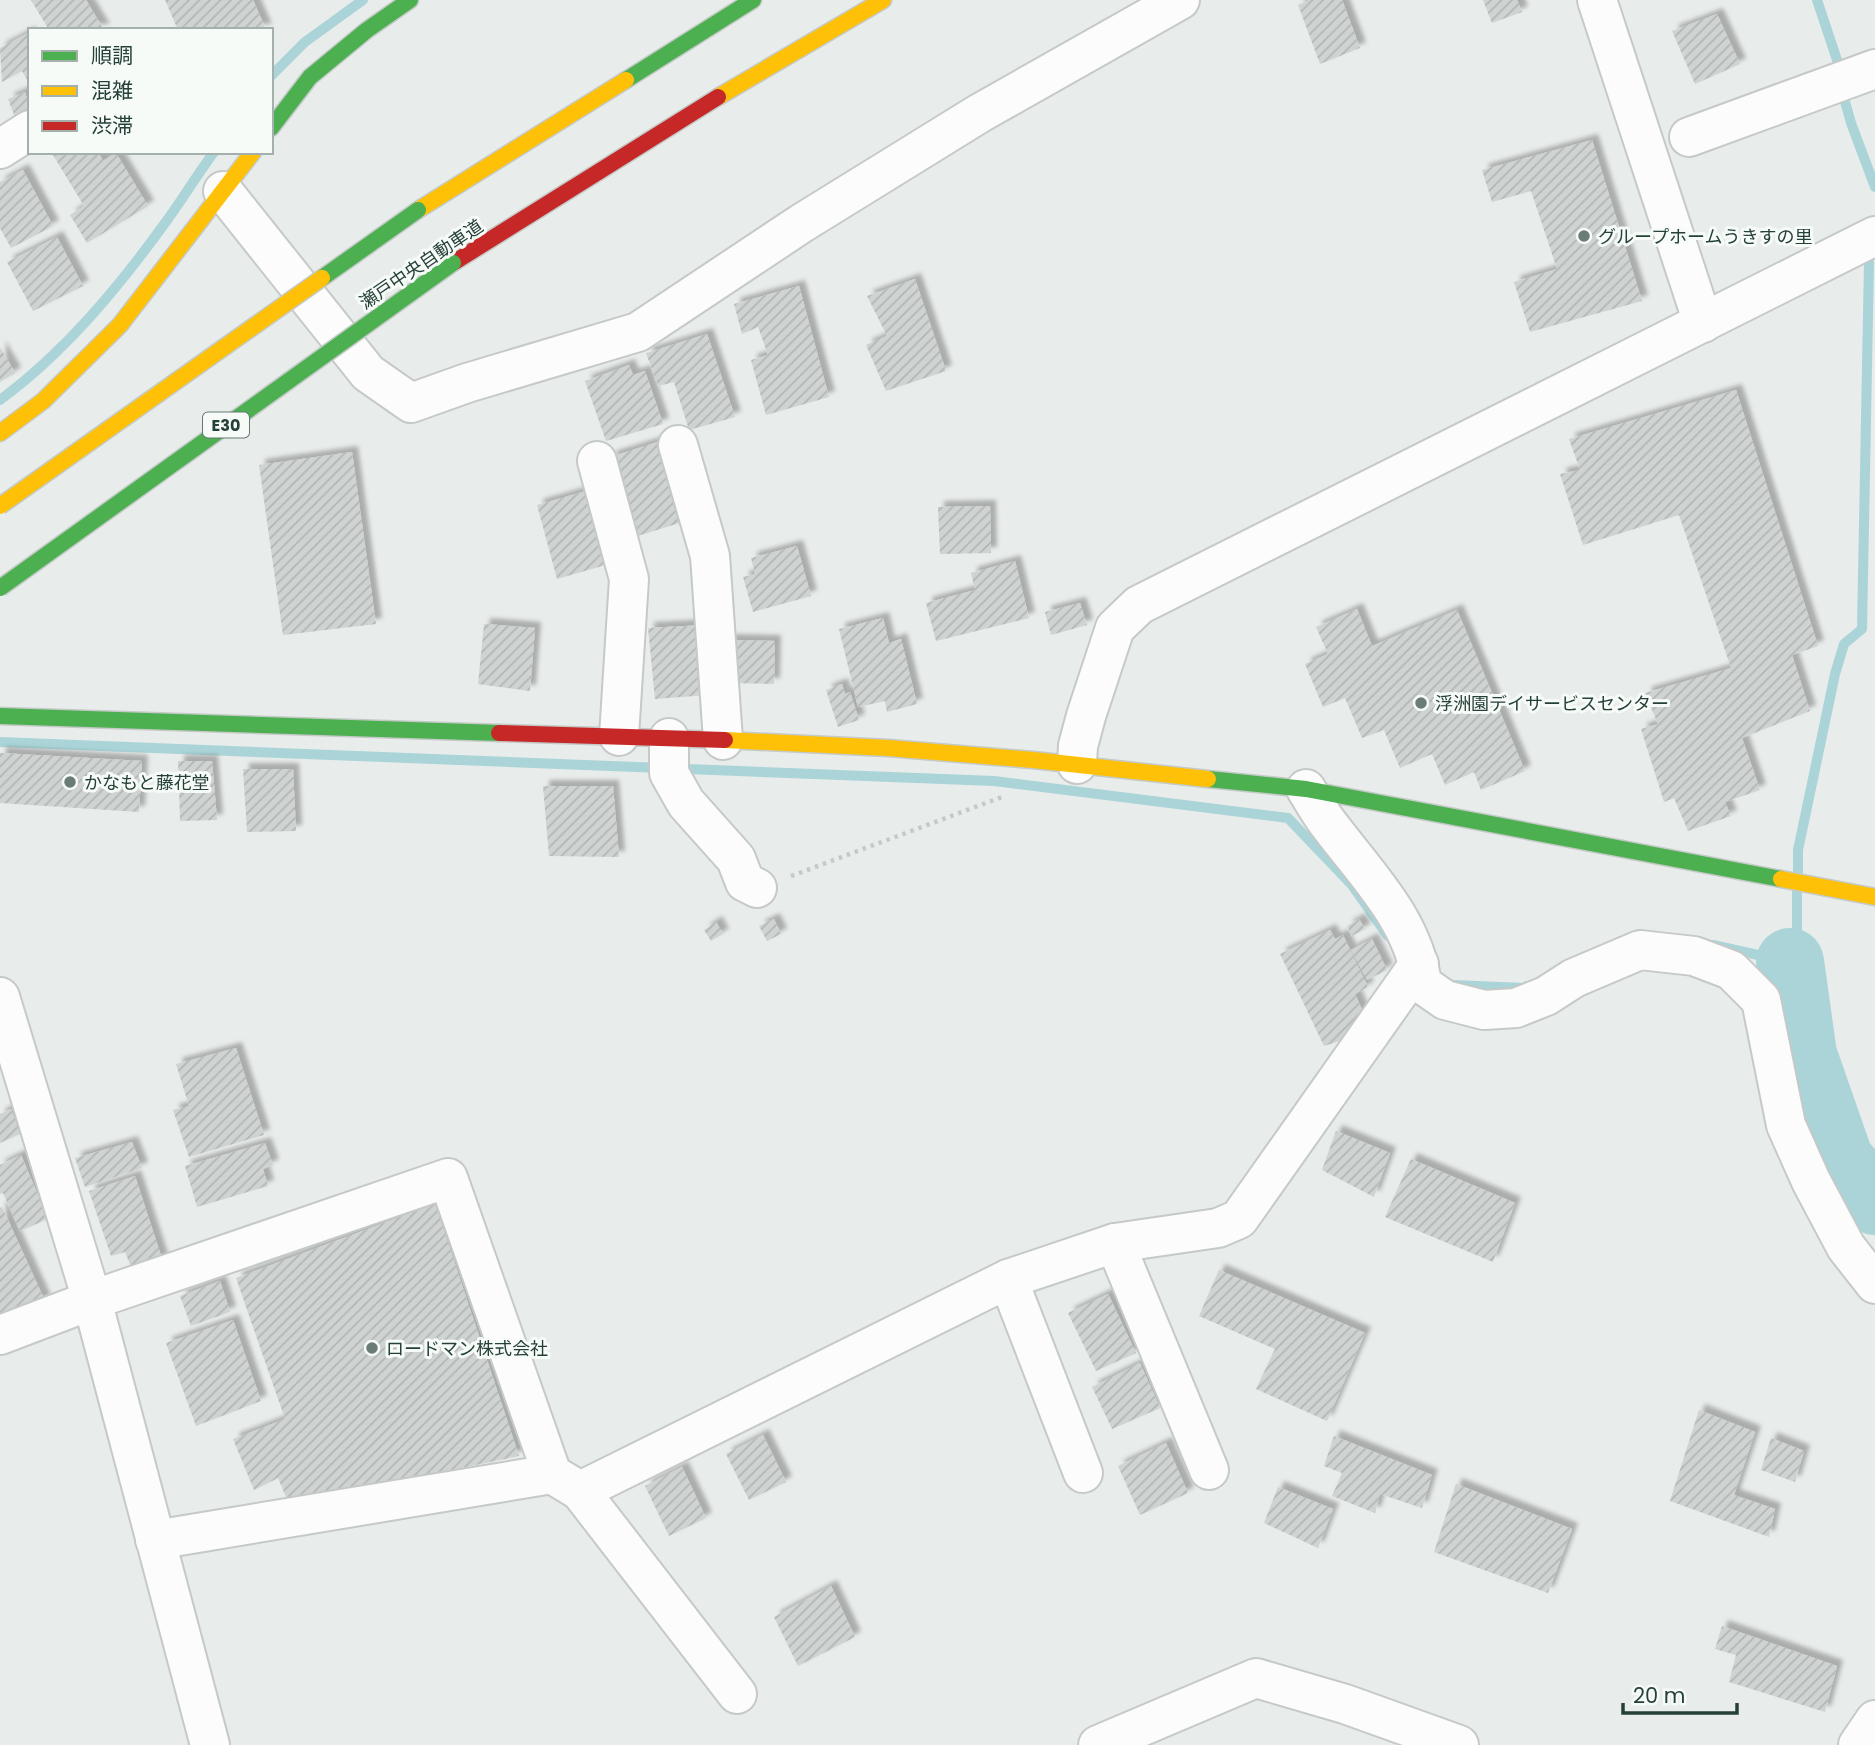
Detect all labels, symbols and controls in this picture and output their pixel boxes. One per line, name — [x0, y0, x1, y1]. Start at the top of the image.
legend — [28, 28, 273, 154]
text: 順調 — [91, 41, 133, 70]
text: 混雑 — [91, 76, 133, 105]
text: 渋滞 — [91, 111, 133, 140]
street label: 瀬戸中央自動車道 — [354, 213, 488, 315]
place label: グループホームうきすの里 — [1598, 224, 1812, 249]
marker: グループホームうきすの里 — [1576, 228, 1592, 244]
road number: E30 — [203, 412, 249, 438]
place label: 浮洲園デイサービスセンター — [1435, 691, 1669, 716]
marker: 浮洲園デイサービスセンター — [1413, 695, 1429, 711]
place label: かなもと藤花堂 — [84, 770, 210, 795]
marker: かなもと藤花堂 — [62, 774, 78, 790]
place label: ロードマン株式会社 — [386, 1336, 548, 1361]
marker: ロードマン株式会社 — [364, 1340, 380, 1356]
scale bar — [1623, 1672, 1737, 1716]
text: 20 m — [1633, 1681, 1686, 1710]

